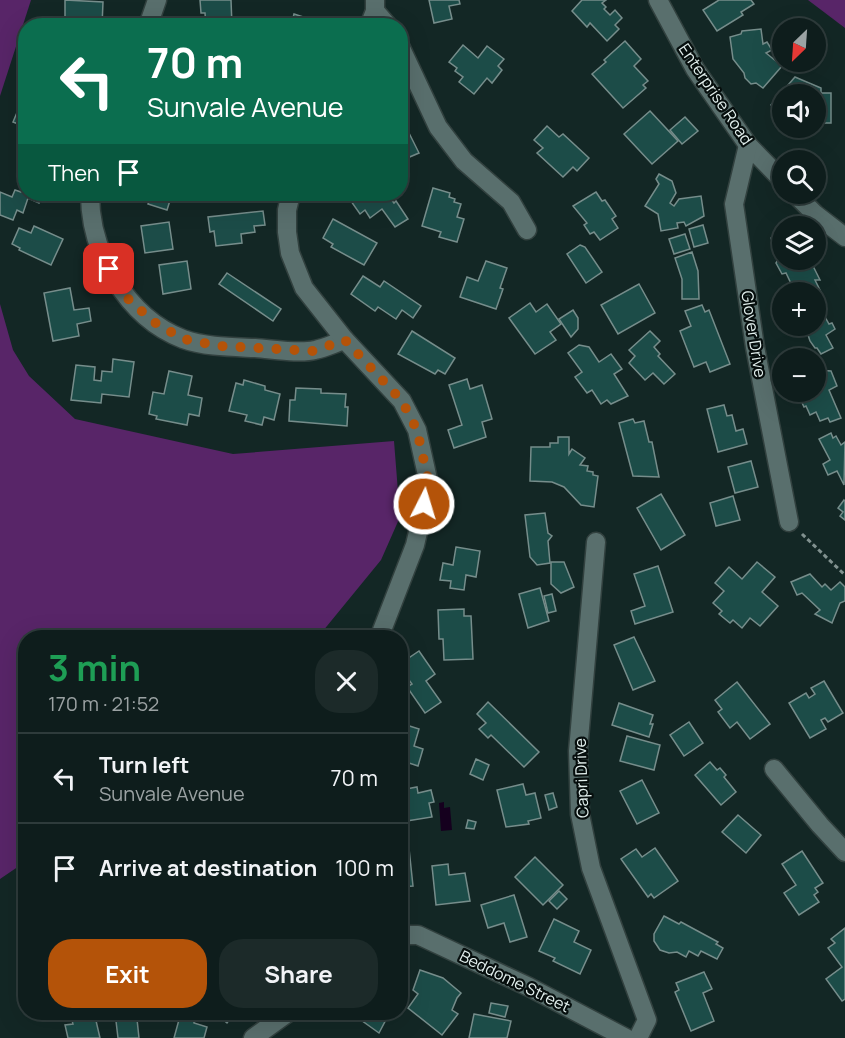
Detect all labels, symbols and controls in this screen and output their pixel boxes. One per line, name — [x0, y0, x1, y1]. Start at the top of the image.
north arrow — [772, 18, 826, 72]
map controls — [772, 18, 826, 402]
text: 70 m — [147, 33, 243, 91]
street label: Enterprise Road — [674, 39, 758, 149]
icon: left — [48, 42, 126, 120]
button: sound — [772, 84, 826, 138]
text: Sunvale Avenue — [147, 88, 344, 125]
button: search — [772, 150, 826, 204]
icon: arrive — [112, 156, 145, 189]
text: Then — [48, 158, 100, 188]
button: layers — [772, 216, 826, 270]
pin — [83, 243, 134, 294]
icon: arrive — [92, 252, 125, 285]
button: + — [772, 282, 826, 336]
street label: Glover Drive — [736, 289, 772, 379]
button: − — [772, 348, 826, 402]
position arrow — [392, 472, 456, 536]
text: 3 min — [48, 643, 141, 692]
button: close — [315, 650, 378, 713]
text: 170 m · 21:52 — [48, 690, 159, 717]
street label: Capri Drive — [569, 738, 593, 818]
text: Turn left — [99, 750, 189, 780]
icon: left — [48, 762, 81, 795]
text: 70 m — [330, 763, 378, 793]
text: Sunvale Avenue — [99, 780, 245, 807]
icon: arrive — [48, 852, 81, 885]
text: Arrive at destination — [99, 853, 317, 883]
text: 100 m — [335, 853, 394, 883]
button: Exit — [48, 939, 207, 1008]
button: Share — [219, 939, 378, 1008]
street label: Beddome Street — [456, 945, 574, 1017]

